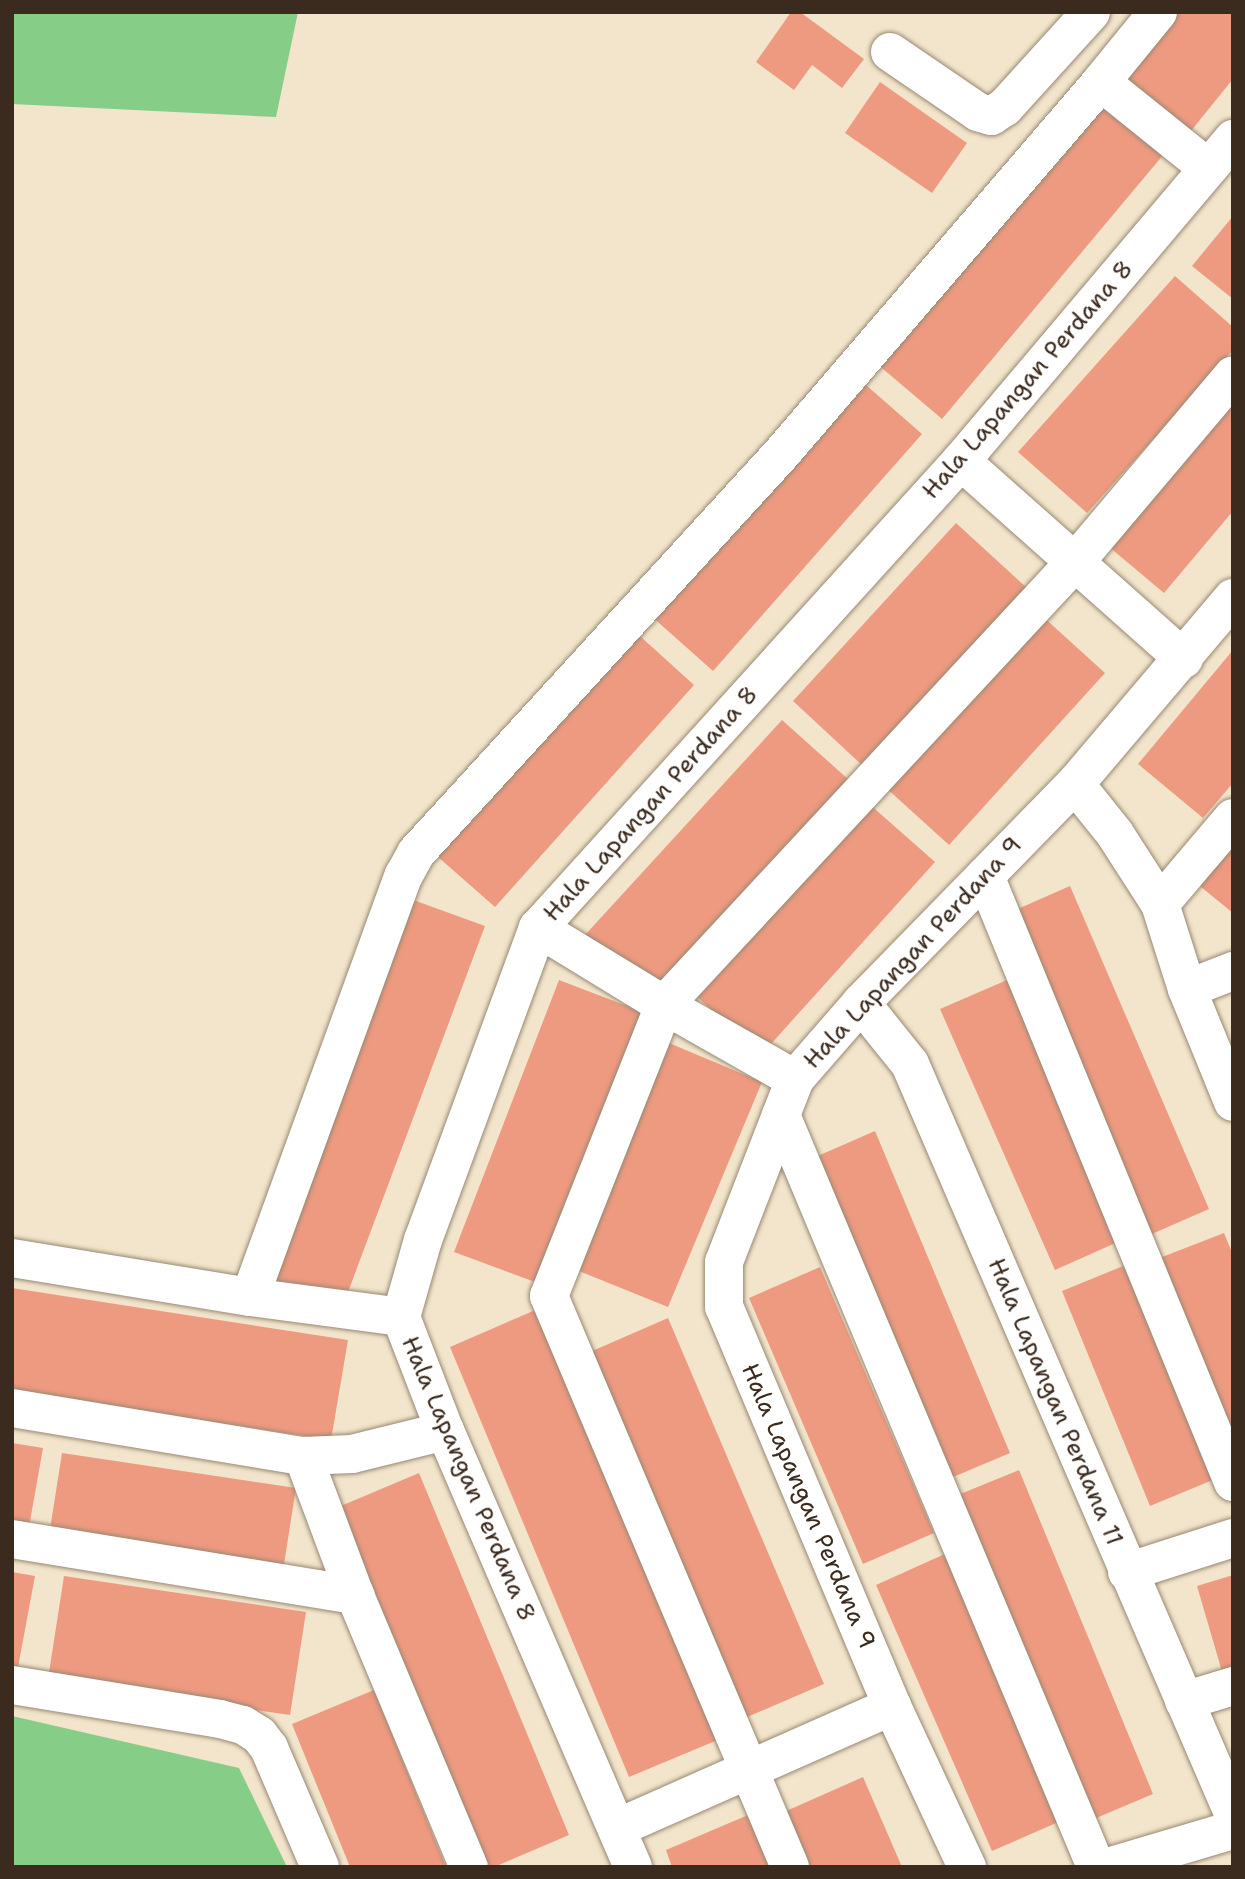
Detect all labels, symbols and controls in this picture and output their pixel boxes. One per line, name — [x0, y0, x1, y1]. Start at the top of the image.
street label: Hala Lapangan Perdana 8 — [917, 255, 1139, 505]
street label: Hala Lapangan Perdana 8 — [538, 680, 764, 928]
street label: Hala Lapangan Perdana 9 — [798, 831, 1028, 1075]
street label: Hala Lapangan Perdana 11 — [981, 1254, 1129, 1550]
street label: Hala Lapangan Perdana 8 — [395, 1332, 541, 1626]
street label: Hala Lapangan Perdana 9 — [735, 1359, 881, 1653]

